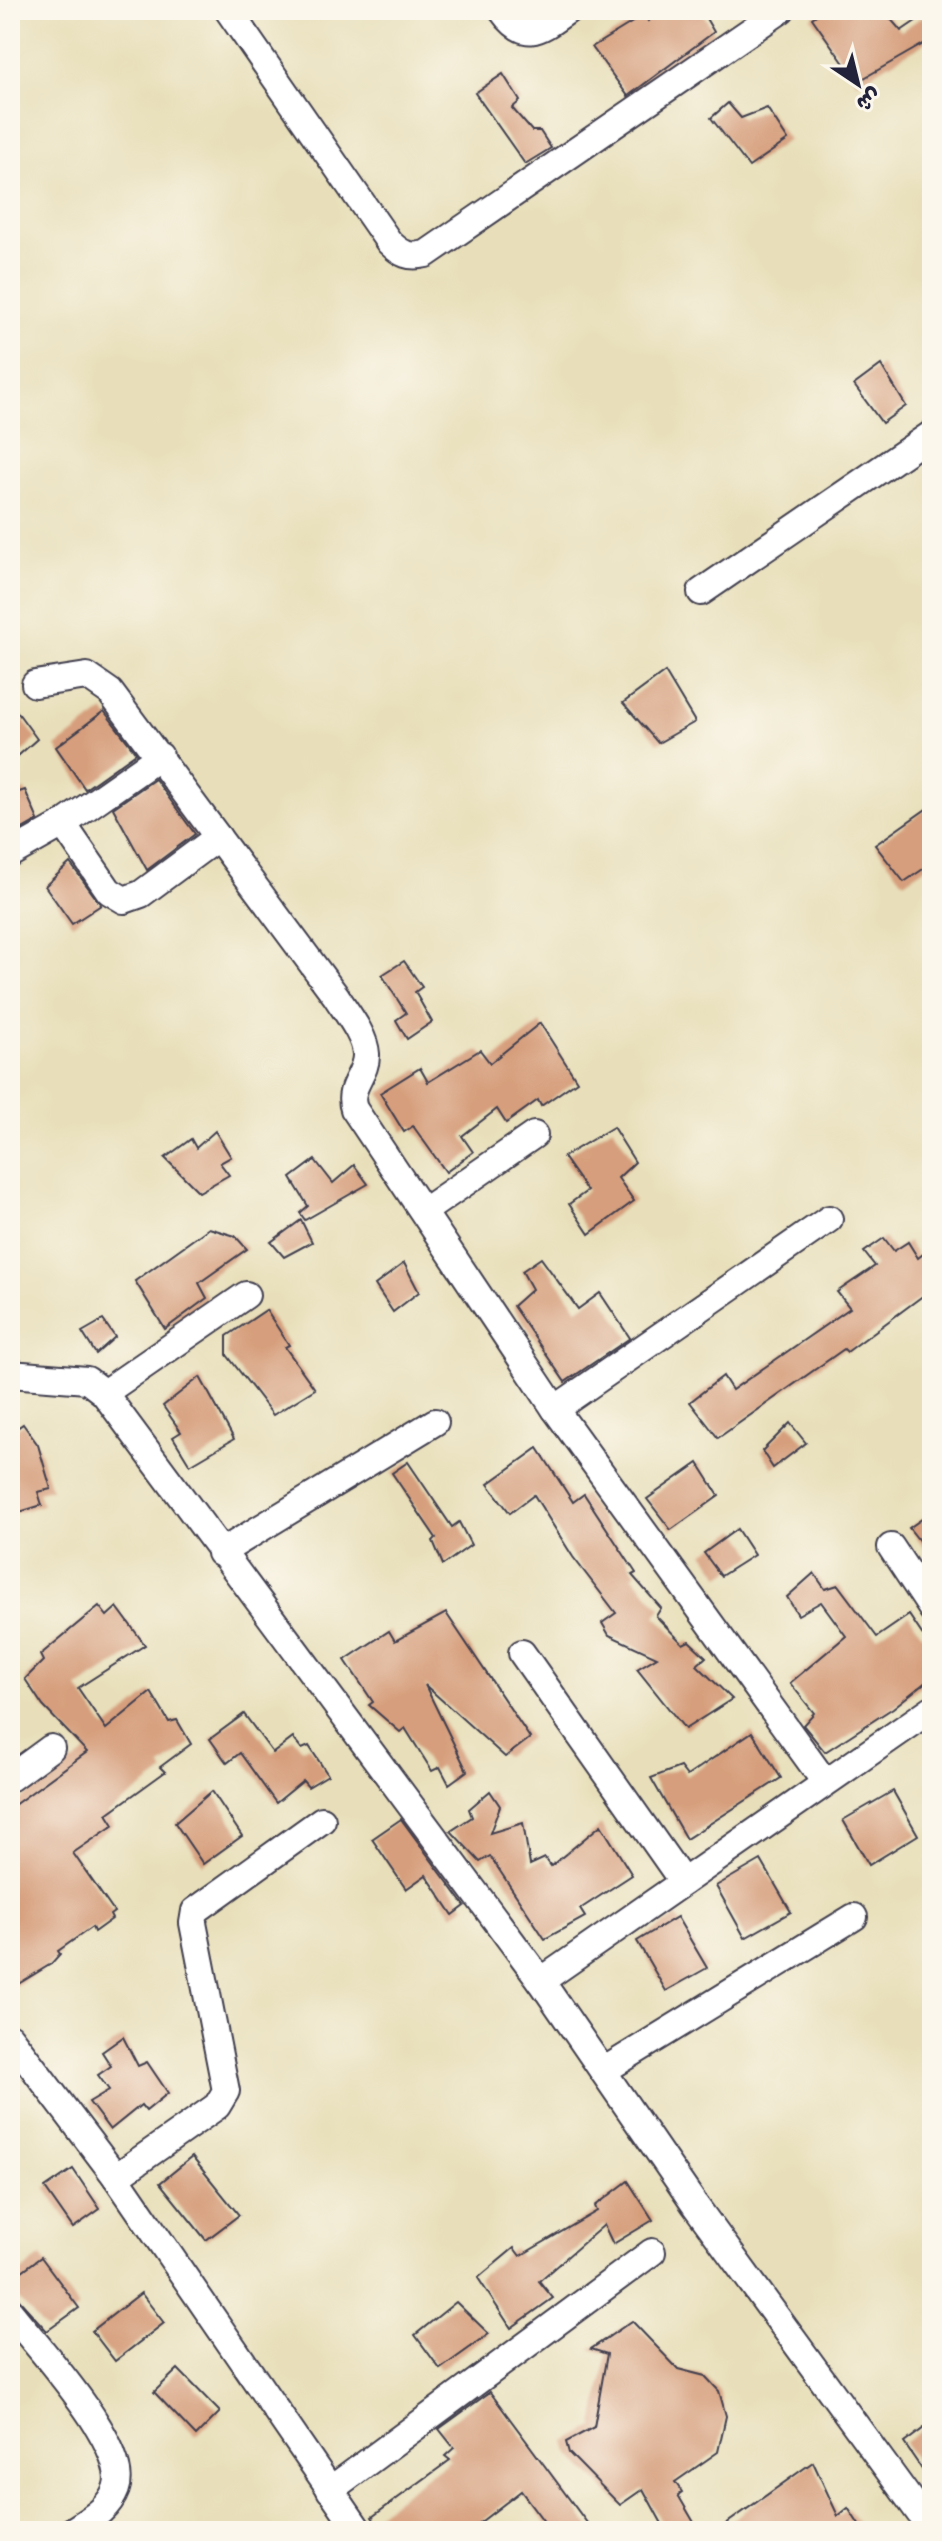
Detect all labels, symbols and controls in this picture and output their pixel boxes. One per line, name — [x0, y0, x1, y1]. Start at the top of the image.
north arrow — [818, 44, 898, 124]
text: ش — [851, 81, 887, 118]

